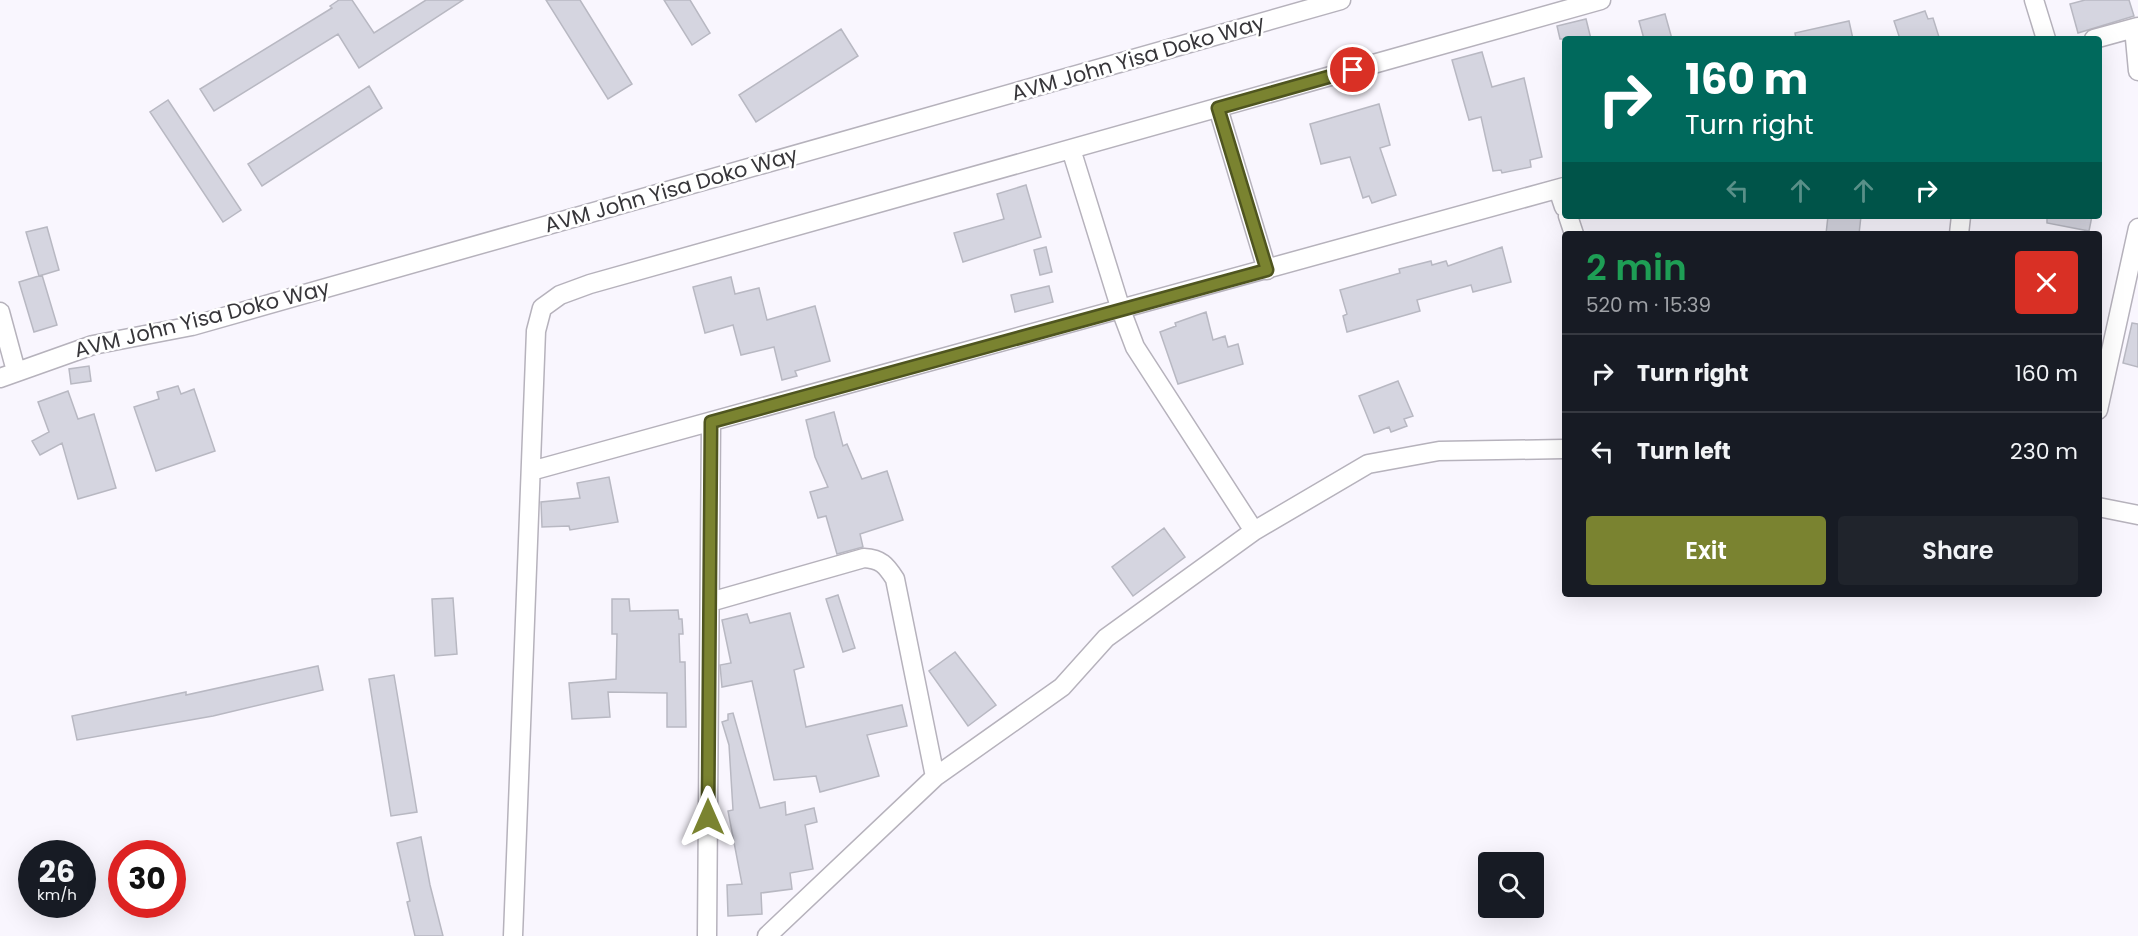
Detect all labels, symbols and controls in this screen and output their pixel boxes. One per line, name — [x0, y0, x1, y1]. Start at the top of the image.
street label: AVM John Yisa Doko Way — [1008, 7, 1268, 108]
pin — [1327, 44, 1378, 95]
text: 160 m — [1685, 50, 1808, 109]
icon: arrive — [1336, 53, 1369, 86]
icon: right — [1586, 60, 1664, 138]
text: Turn right — [1685, 106, 1814, 143]
street label: AVM John Yisa Doko Way — [541, 139, 801, 240]
icon: left — [1721, 174, 1754, 207]
icon: ahead — [1784, 174, 1817, 207]
icon: ahead — [1847, 174, 1880, 207]
icon: right — [1910, 174, 1943, 207]
text: 2 min — [1586, 242, 1687, 293]
button: close — [2015, 251, 2078, 314]
street label: AVM John Yisa Doko Way — [71, 273, 333, 364]
text: 520 m · 15:39 — [1586, 291, 1711, 319]
icon: right — [1586, 357, 1619, 390]
text: Turn right — [1637, 358, 1748, 389]
text: 160 m — [2015, 358, 2078, 389]
icon: left — [1586, 435, 1619, 468]
text: Turn left — [1637, 436, 1731, 467]
text: 230 m — [2010, 436, 2078, 467]
button: Exit — [1586, 516, 1826, 585]
button: Share — [1838, 516, 2078, 585]
position arrow — [676, 785, 740, 849]
speed limit sign: 30 — [108, 840, 186, 918]
text: 26 — [39, 850, 75, 893]
map controls — [1478, 852, 1544, 918]
button: search — [1478, 852, 1544, 918]
text: km/h — [37, 884, 77, 905]

